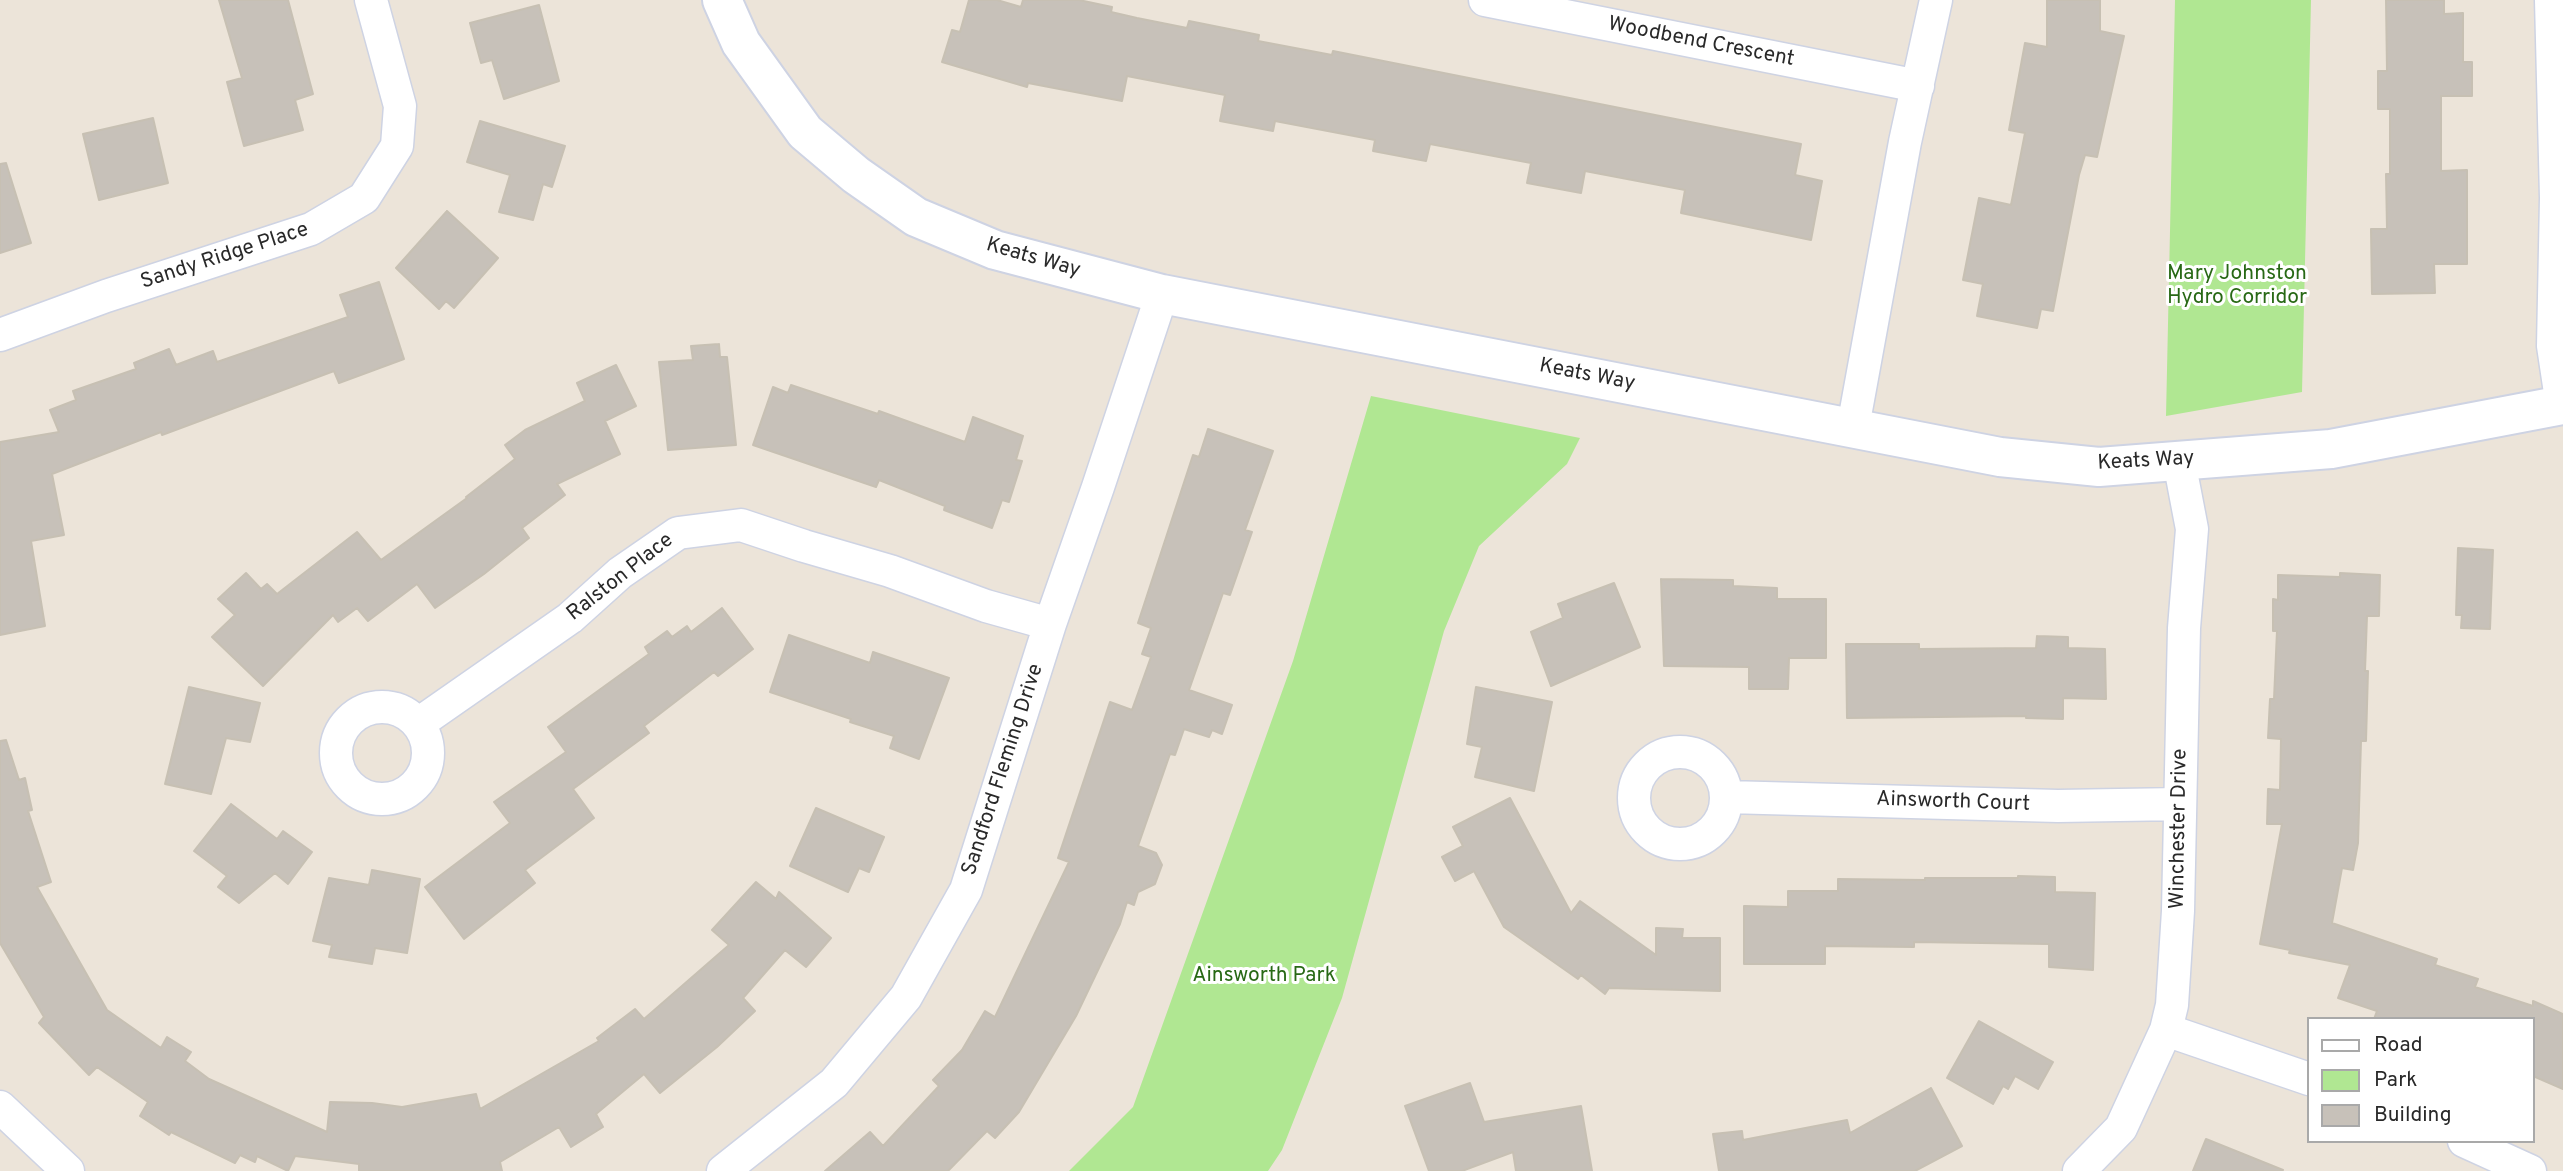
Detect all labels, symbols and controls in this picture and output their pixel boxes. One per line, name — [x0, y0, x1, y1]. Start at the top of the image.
street label: Woodbend Crescent — [1606, 13, 1796, 73]
street label: Sandy Ridge Place — [138, 218, 312, 296]
street label: Keats Way — [983, 234, 1083, 284]
park label: Mary Johnston Hydro Corridor — [2167, 262, 2307, 312]
street label: Keats Way — [1537, 354, 1637, 398]
street label: Keats Way — [2097, 447, 2195, 477]
street label: Ralston Place — [563, 529, 679, 627]
street label: Sandford Fleming Drive — [958, 661, 1050, 879]
street label: Winchester Drive — [2166, 749, 2194, 909]
street label: Ainsworth Court — [1876, 788, 2030, 818]
park label: Ainsworth Park — [1192, 964, 1336, 990]
legend — [2308, 1017, 2535, 1143]
text: Road — [2374, 1032, 2423, 1059]
text: Park — [2374, 1067, 2417, 1094]
text: Building — [2374, 1102, 2452, 1129]

